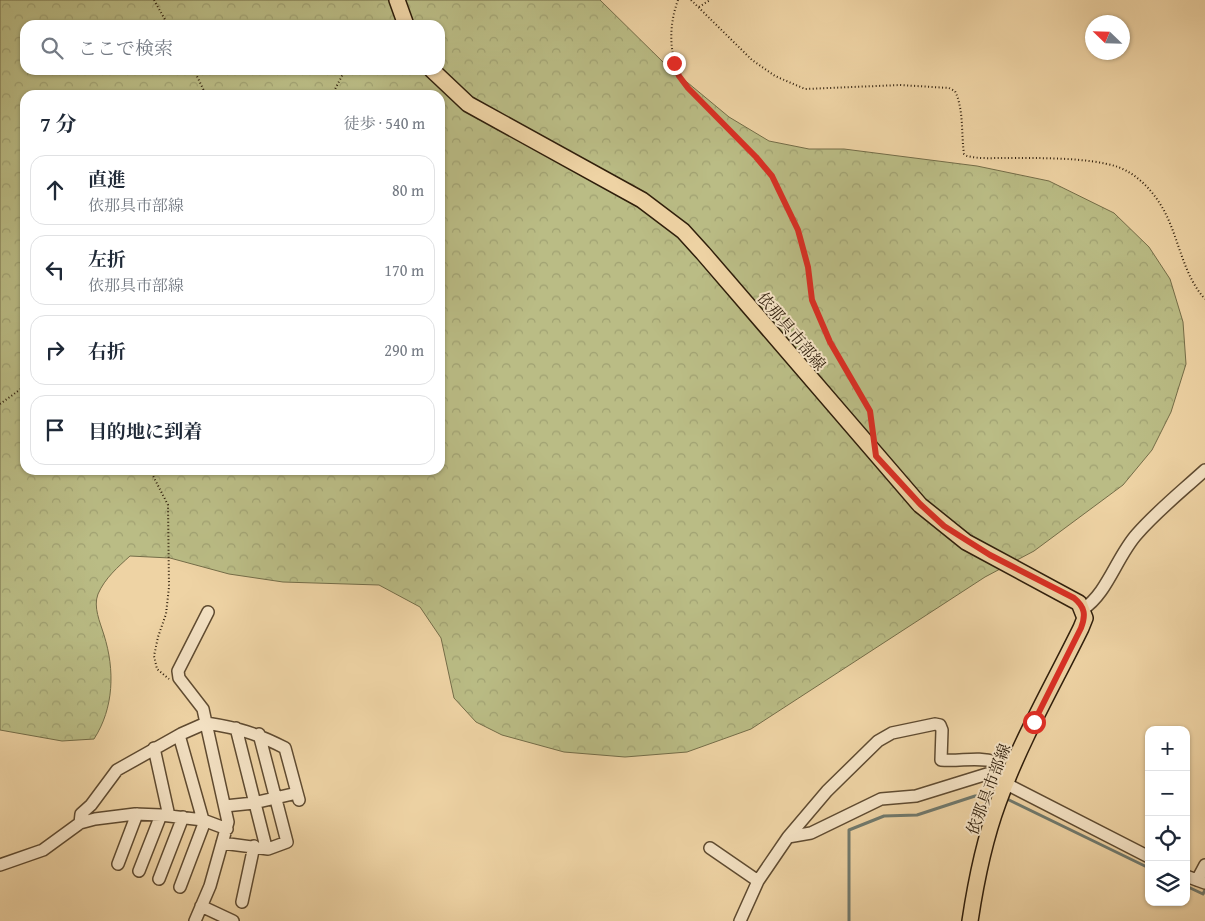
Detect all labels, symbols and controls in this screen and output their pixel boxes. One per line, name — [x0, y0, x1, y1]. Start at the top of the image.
north arrow — [1085, 15, 1130, 60]
search box — [20, 20, 445, 75]
icon: search — [38, 34, 66, 62]
text: ここで検索 — [78, 34, 173, 62]
route end — [663, 52, 686, 75]
text: 7 分 — [40, 108, 77, 139]
text: 徒歩 · 540 m — [344, 111, 425, 135]
text: 直進 — [88, 165, 126, 193]
icon: ahead — [41, 176, 69, 204]
text: 80 m — [392, 178, 424, 202]
text: 依那具市部線 — [88, 193, 184, 217]
text: 左折 — [88, 245, 126, 273]
icon: left — [41, 256, 69, 284]
text: 170 m — [384, 258, 424, 282]
text: 依那具市部線 — [88, 273, 184, 297]
street label: 依那具市部線 — [752, 287, 832, 375]
icon: right — [41, 336, 69, 364]
text: 右折 — [88, 337, 126, 365]
text: 290 m — [384, 338, 424, 362]
icon: arrive — [41, 416, 69, 444]
text: 目的地に到着 — [88, 417, 202, 445]
route start — [1023, 711, 1046, 734]
map controls — [1145, 726, 1190, 906]
button: + — [1145, 726, 1190, 771]
street label: 依那具市部線 — [960, 740, 1016, 838]
button: − — [1145, 771, 1190, 816]
button: locate — [1145, 816, 1190, 861]
button: layers — [1145, 861, 1190, 906]

